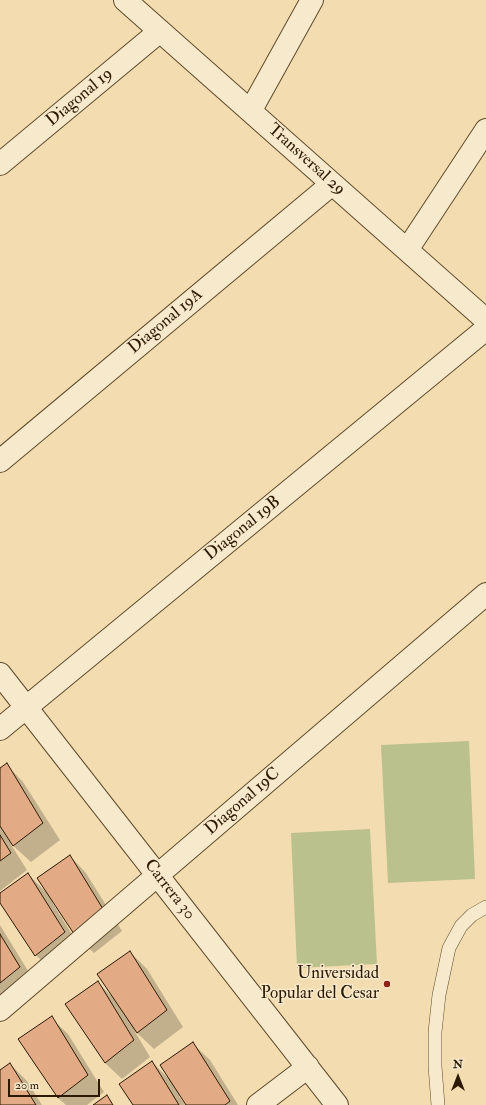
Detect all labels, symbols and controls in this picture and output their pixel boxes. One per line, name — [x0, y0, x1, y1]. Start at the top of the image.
street label: Diagonal 19 — [43, 64, 117, 132]
street label: Transversal 29 — [263, 120, 349, 200]
street label: Diagonal 19A — [125, 285, 207, 359]
street label: Diagonal 19B — [201, 492, 285, 566]
street label: Diagonal 19C — [201, 764, 285, 840]
street label: Carrera 30 — [139, 856, 199, 924]
place label: Universidad Popular del Cesar — [261, 964, 379, 1004]
marker: Universidad Popular del Cesar — [382, 979, 392, 989]
north arrow — [438, 1057, 478, 1097]
text: N — [453, 1058, 463, 1071]
scale bar — [10, 1071, 102, 1097]
text: 20 m — [15, 1078, 39, 1093]

